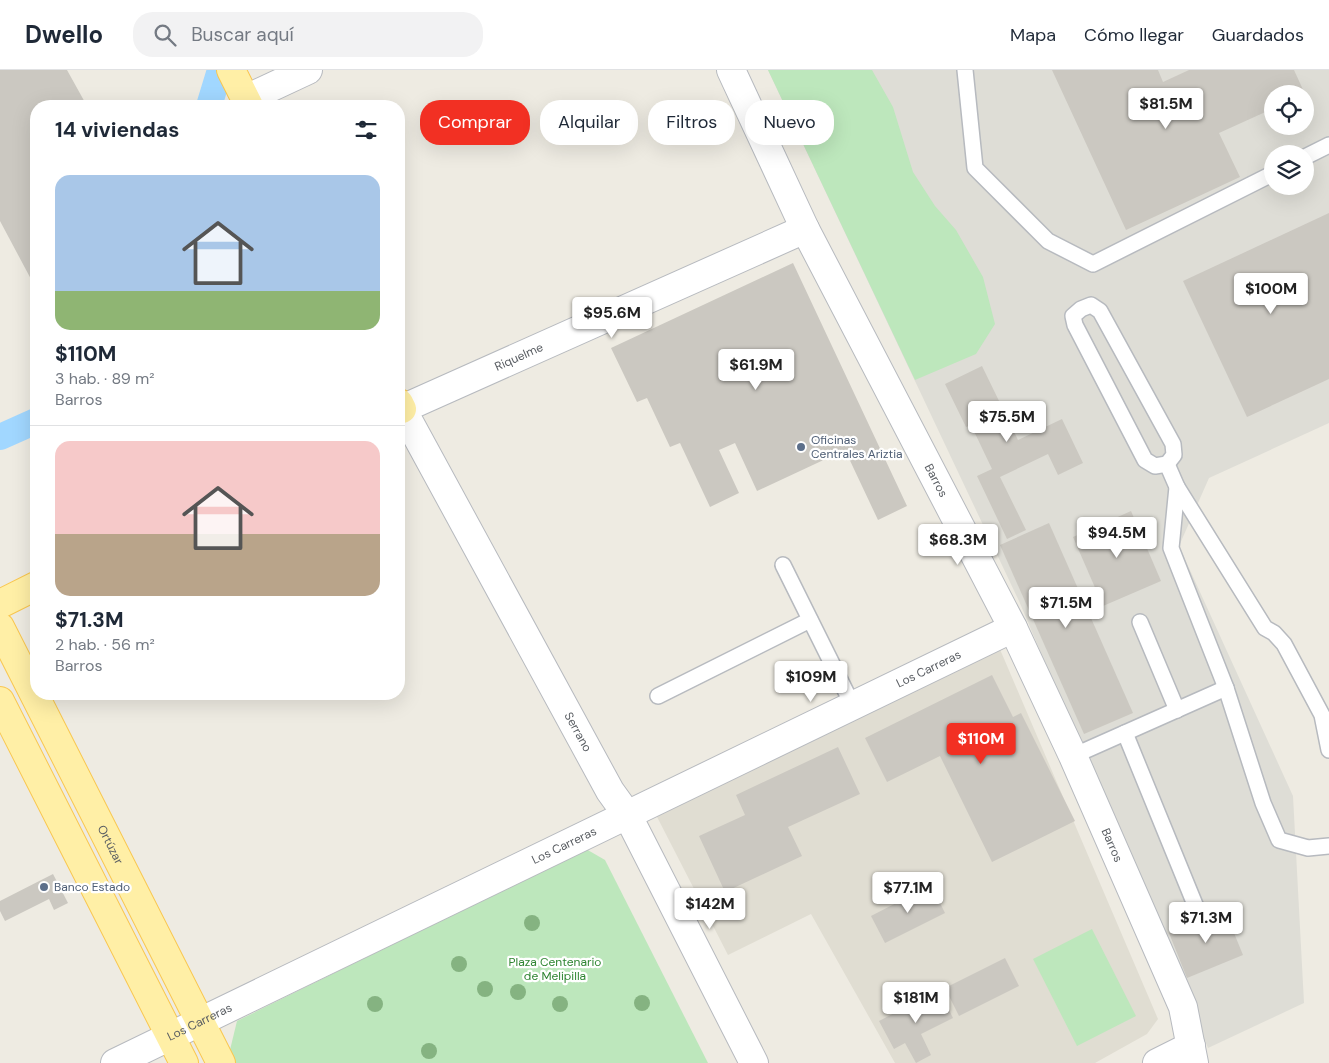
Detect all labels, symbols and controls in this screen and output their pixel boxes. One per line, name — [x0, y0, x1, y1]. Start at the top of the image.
search box — [133, 12, 483, 57]
text: Dwello — [25, 19, 103, 50]
icon: search — [151, 21, 179, 49]
text: Buscar aquí — [191, 22, 294, 47]
text: Mapa — [1010, 23, 1056, 47]
text: Cómo llegar — [1084, 23, 1184, 47]
text: Guardados — [1212, 23, 1304, 47]
map controls — [1264, 85, 1314, 195]
button: locate — [1264, 85, 1314, 135]
pin: $81.5M — [1125, 88, 1207, 130]
text: $81.5M — [1139, 93, 1193, 114]
chip: Comprar — [420, 100, 530, 145]
chip: Alquilar — [540, 100, 638, 145]
chip: Filtros — [648, 100, 735, 145]
chip: Nuevo — [745, 100, 834, 145]
text: 14 viviendas — [55, 116, 179, 144]
icon: filters — [352, 116, 380, 144]
button: layers — [1264, 145, 1314, 195]
icon: home — [173, 208, 263, 298]
pin: $100M — [1236, 272, 1306, 315]
text: $100M — [1245, 278, 1297, 299]
pin: $95.6M — [571, 296, 653, 339]
text: $95.6M — [583, 302, 641, 323]
street label: Riquelme — [492, 339, 546, 375]
text: $110M — [55, 340, 116, 368]
pin: $61.9M — [715, 348, 797, 391]
text: $61.9M — [729, 354, 783, 375]
text: 3 hab. · 89 m² — [55, 368, 155, 389]
text: Barros — [55, 389, 102, 410]
pin: $75.5M — [966, 400, 1048, 443]
text: $75.5M — [979, 406, 1035, 427]
place label: Oficinas Centrales Ariztia — [811, 432, 903, 462]
marker: Oficinas Centrales Ariztia — [795, 441, 807, 453]
street label: Barros — [921, 461, 951, 500]
icon: home — [173, 473, 263, 563]
pin: $94.5M — [1076, 516, 1158, 559]
text: $94.5M — [1088, 522, 1146, 543]
pin: $68.3M — [917, 524, 999, 566]
text: $68.3M — [929, 529, 987, 550]
pin: $71.5M — [1025, 586, 1107, 629]
text: $71.5M — [1040, 592, 1092, 613]
text: $71.3M — [55, 606, 124, 634]
text: 2 hab. · 56 m² — [55, 634, 155, 655]
street label: Los Carreras — [894, 646, 964, 691]
text: Barros — [55, 655, 102, 676]
pin: $109M — [776, 660, 846, 703]
text: $109M — [785, 666, 837, 687]
street label: Serrano — [561, 709, 595, 755]
pin: $110M — [946, 722, 1016, 765]
text: $110M — [958, 728, 1004, 749]
street label: Ortúzar — [94, 822, 127, 867]
street label: Los Carreras — [529, 823, 599, 868]
street label: Barros — [1098, 826, 1127, 865]
pin: $77.1M — [867, 872, 949, 914]
text: $77.1M — [883, 877, 933, 898]
place label: Banco Estado — [54, 879, 130, 895]
marker: Banco Estado — [38, 881, 50, 893]
pin: $142M — [675, 888, 745, 930]
text: $142M — [685, 893, 735, 914]
pin: $71.3M — [1165, 902, 1247, 944]
text: $71.3M — [1180, 907, 1232, 928]
park label: Plaza Centenario de Melipilla — [509, 954, 601, 984]
pin: $181M — [881, 982, 951, 1024]
text: $181M — [893, 987, 939, 1008]
street label: Los Carreras — [165, 1000, 235, 1044]

